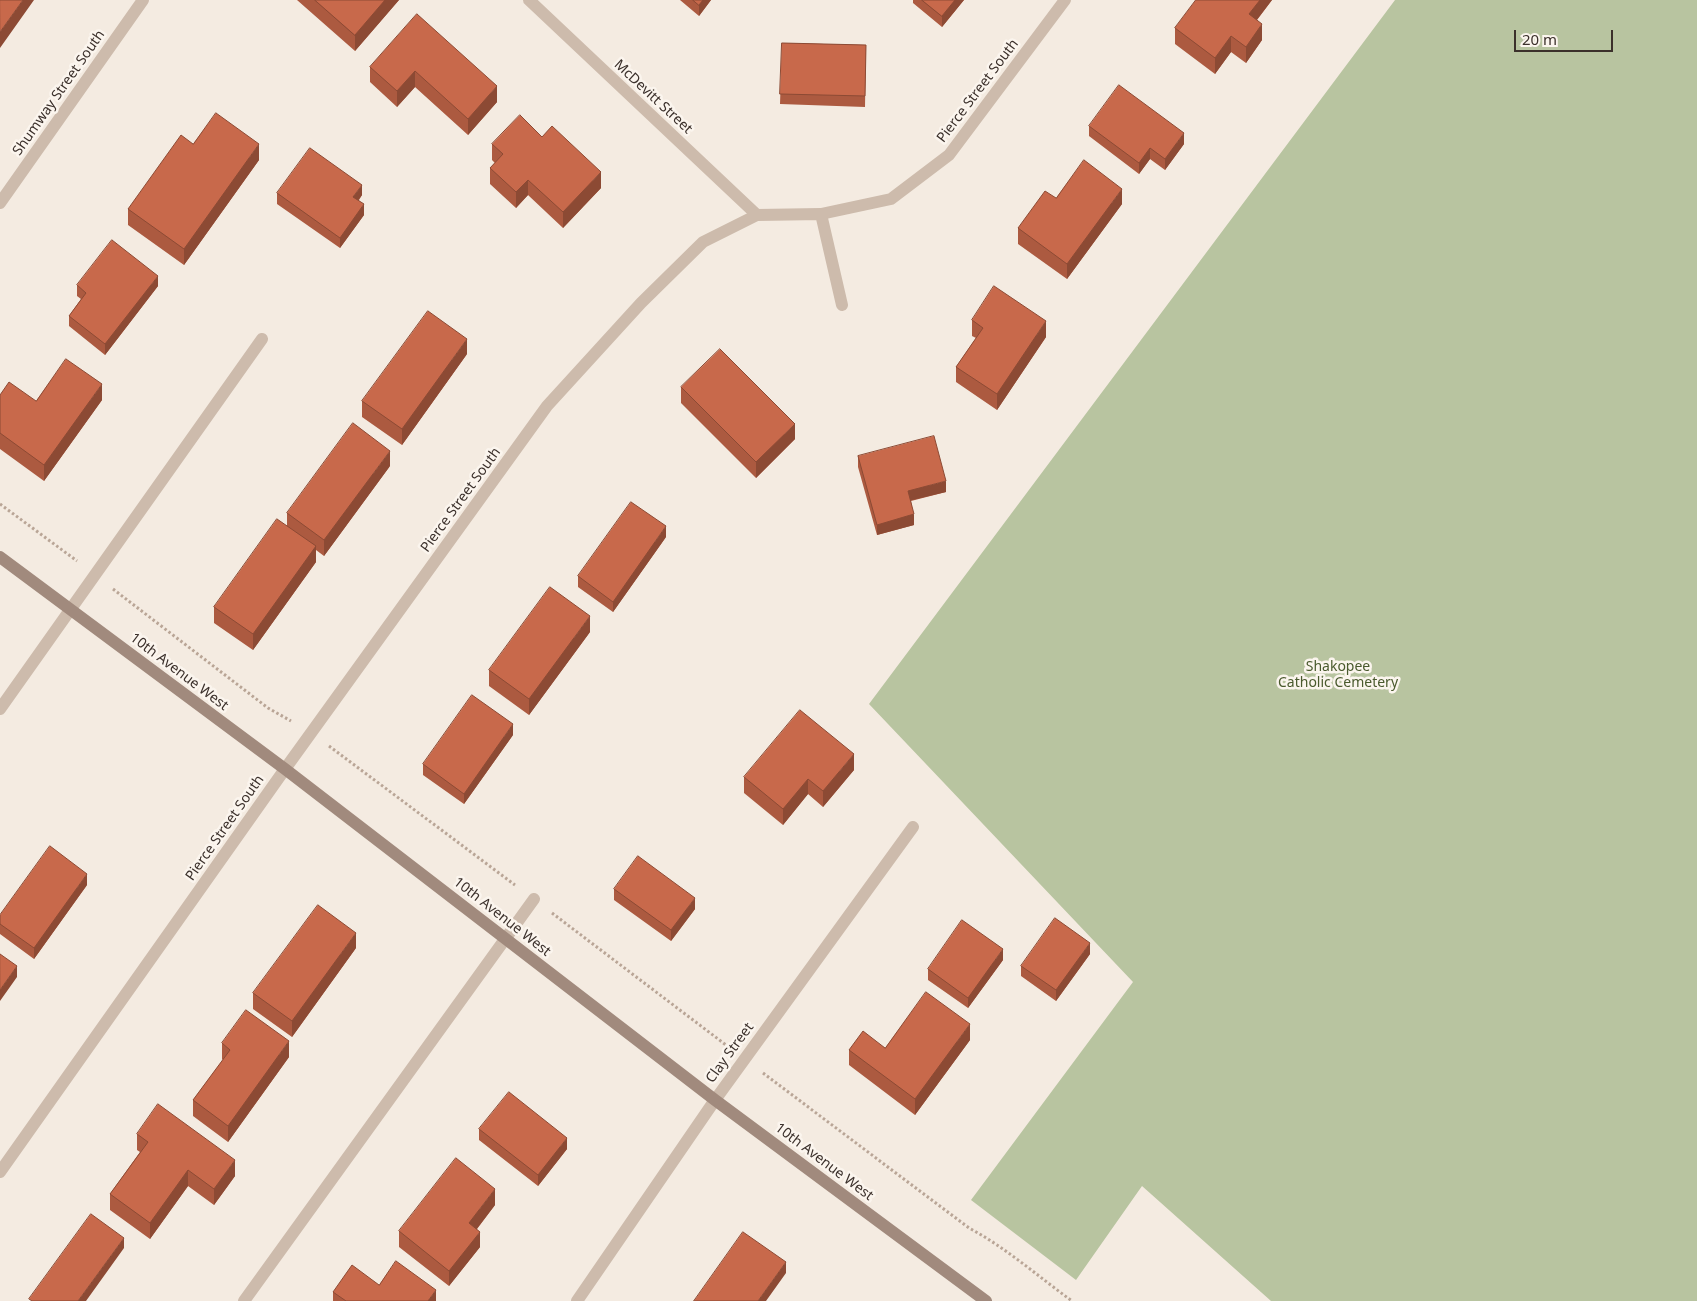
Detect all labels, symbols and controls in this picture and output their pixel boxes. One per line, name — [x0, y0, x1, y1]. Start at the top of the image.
scale bar — [1517, 20, 1616, 52]
street label: Shumway Street South — [9, 27, 109, 159]
text: 20 m — [1522, 29, 1557, 49]
street label: Pierce Street South — [934, 36, 1022, 146]
street label: McDevitt Street — [610, 56, 696, 138]
street label: Pierce Street South — [417, 445, 505, 555]
street label: 10th Avenue West — [127, 630, 231, 714]
park label: Shakopee Catholic Cemetery — [1278, 659, 1398, 692]
street label: Pierce Street South — [182, 772, 268, 884]
street label: 10th Avenue West — [450, 874, 554, 960]
street label: Clay Street — [703, 1020, 757, 1086]
street label: 10th Avenue West — [772, 1120, 876, 1204]

